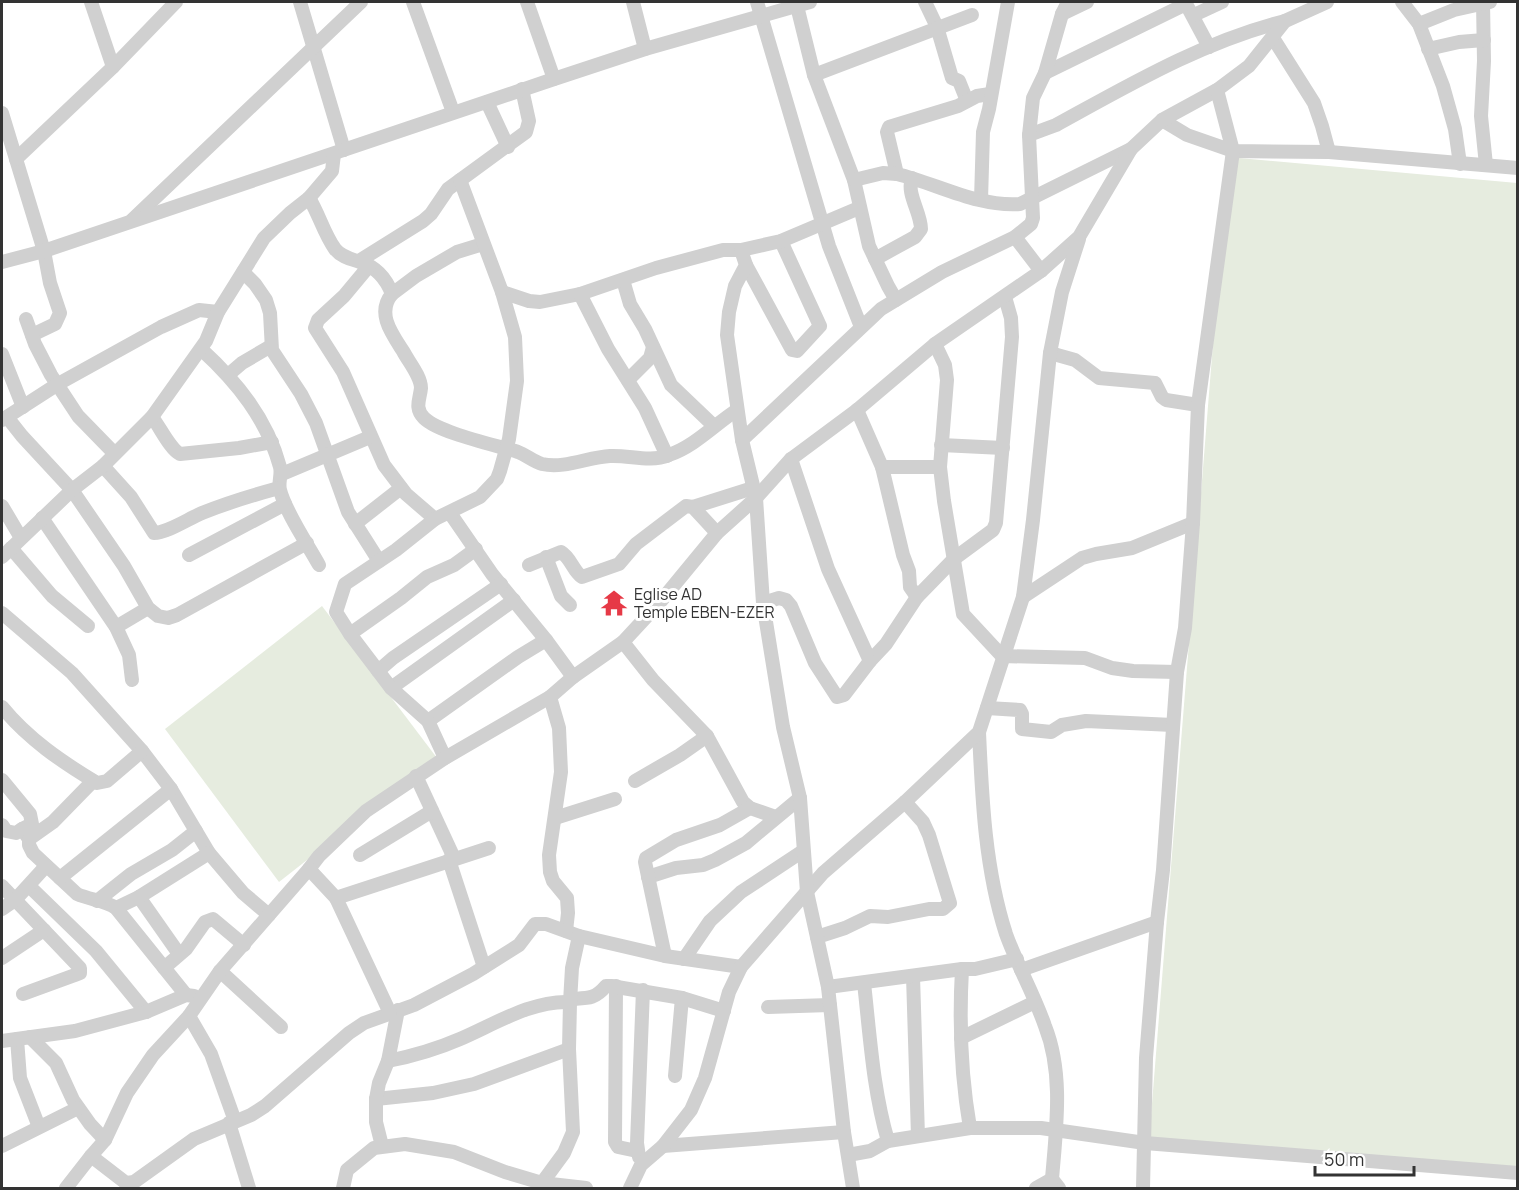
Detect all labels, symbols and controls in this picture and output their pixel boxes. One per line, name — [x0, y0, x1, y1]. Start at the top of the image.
place label: Eglise AD Temple EBEN-EZER — [634, 583, 775, 623]
temple icon: Eglise AD Temple EBEN-EZER — [599, 588, 629, 618]
scale bar — [1315, 1139, 1414, 1177]
text: 50 m — [1324, 1147, 1364, 1171]

